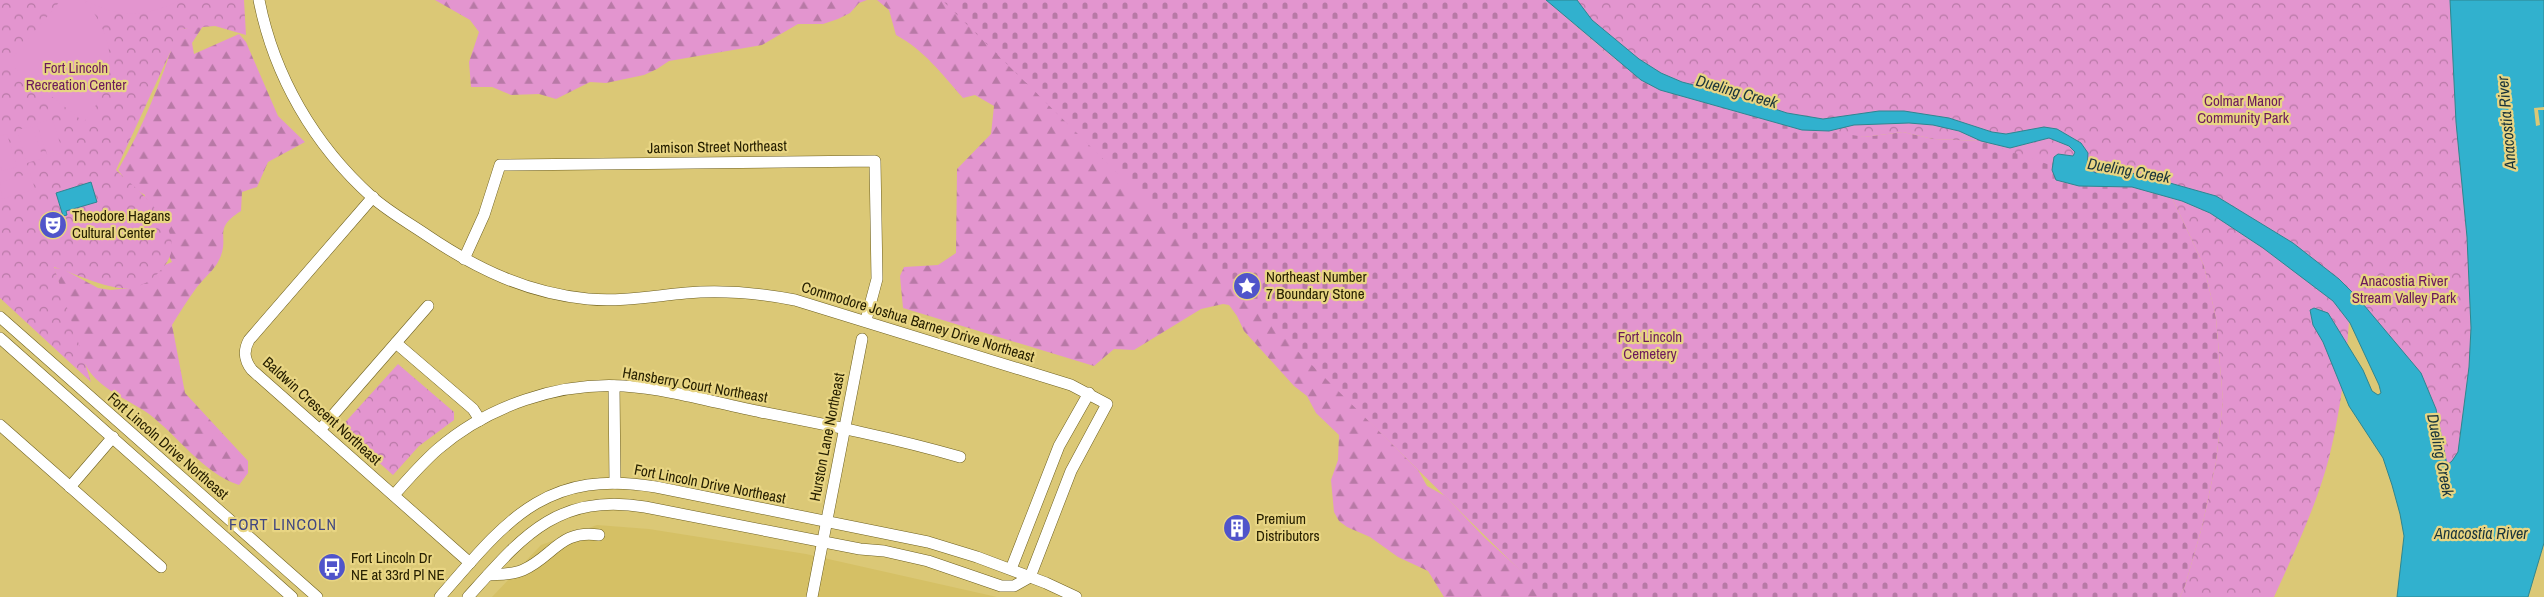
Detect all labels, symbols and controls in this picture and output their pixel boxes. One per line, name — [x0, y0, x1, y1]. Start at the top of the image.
park label: Fort Lincoln Recreation Center — [26, 57, 126, 95]
water label: Dueling Creek — [1694, 69, 1781, 113]
water label: Anacostia River — [2491, 75, 2521, 171]
park label: Colmar Manor Community Park — [2197, 90, 2290, 128]
street label: Jamison Street Northeast — [647, 135, 787, 158]
water label: Dueling Creek — [2086, 152, 2173, 188]
place label: Theodore Hagans Cultural Center — [72, 205, 170, 243]
theatre icon: Theodore Hagans Cultural Center — [38, 210, 68, 240]
place label: Northeast Number 7 Boundary Stone — [1266, 266, 1367, 304]
park label: Anacostia River Stream Valley Park — [2352, 270, 2457, 308]
place icon: Northeast Number 7 Boundary Stone — [1232, 271, 1262, 301]
street label: Commodore Joshua Barney Drive Northeast — [799, 276, 1038, 367]
park label: Fort Lincoln Cemetery — [1618, 326, 1682, 364]
street label: Baldwin Crescent Northeast — [258, 352, 387, 470]
street label: Hansberry Court Northeast — [621, 361, 770, 408]
street label: Hurston Lane Northeast — [804, 370, 849, 503]
street label: Fort Lincoln Drive Northeast — [103, 387, 234, 504]
water label: Dueling Creek — [2422, 412, 2460, 499]
street label: Fort Lincoln Drive Northeast — [633, 459, 788, 509]
place label: Premium Distributors — [1256, 508, 1320, 546]
district label: FORT LINCOLN — [229, 513, 337, 535]
building icon: Premium Distributors — [1222, 513, 1252, 543]
water label: Anacostia River — [2433, 522, 2528, 544]
place label: Fort Lincoln Dr NE at 33rd Pl NE — [351, 547, 445, 585]
bus stop icon: Fort Lincoln Dr NE at 33rd Pl NE — [317, 552, 347, 582]

